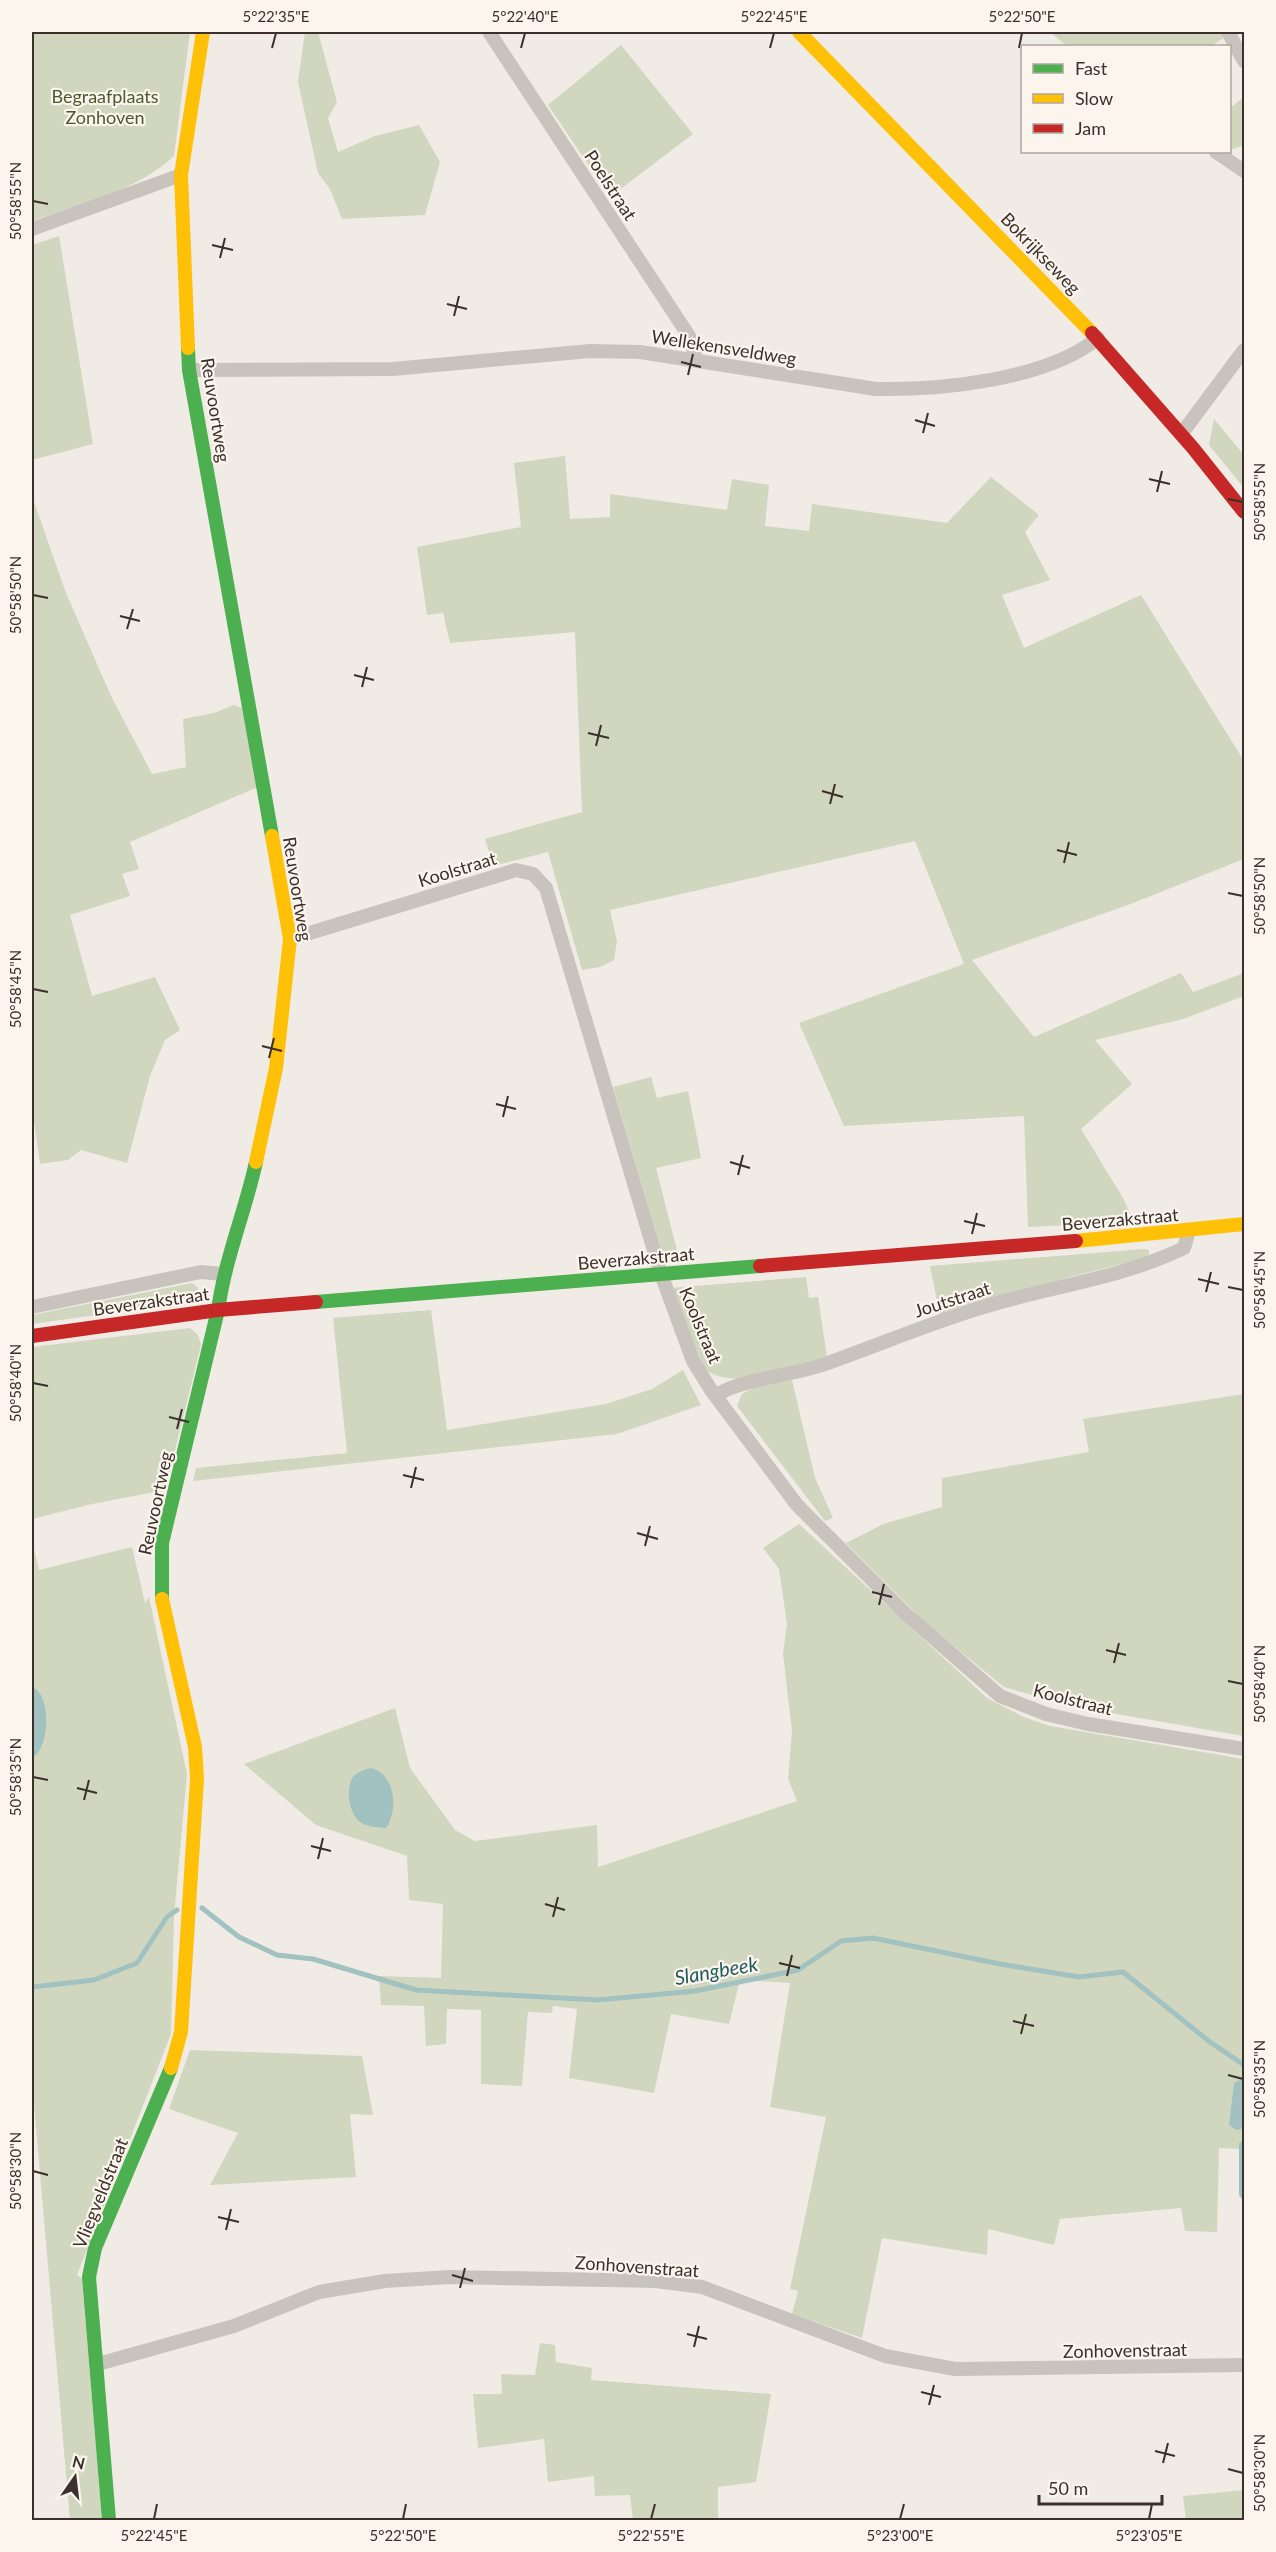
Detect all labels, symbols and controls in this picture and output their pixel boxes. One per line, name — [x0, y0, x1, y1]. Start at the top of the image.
text: 5°22'35"E — [243, 7, 310, 25]
text: 5°22'40"E — [492, 7, 559, 25]
text: 5°22'45"E — [741, 7, 808, 25]
text: 5°22'50"E — [989, 7, 1056, 25]
legend — [1021, 45, 1231, 153]
text: Fast — [1075, 57, 1108, 79]
park label: Begraafplaats Zonhoven — [51, 85, 159, 128]
text: Slow — [1075, 87, 1113, 109]
text: Jam — [1075, 117, 1106, 139]
street label: Poelstraat — [580, 146, 642, 225]
text: 50°58'55"N — [6, 162, 24, 240]
street label: Bokrijkseweg — [997, 207, 1085, 299]
street label: Wellekensveldweg — [650, 325, 798, 369]
street label: Reuvoortweg — [197, 356, 235, 464]
text: 50°58'55"N — [1250, 463, 1268, 541]
text: 50°58'50"N — [6, 556, 24, 634]
street label: Reuvoortweg — [279, 835, 317, 943]
street label: Koolstraat — [415, 847, 499, 891]
text: 50°58'50"N — [1250, 857, 1268, 935]
text: 50°58'45"N — [6, 950, 24, 1028]
street label: Beverzakstraat — [1061, 1203, 1180, 1235]
street label: Beverzakstraat — [577, 1242, 696, 1274]
text: 50°58'45"N — [1250, 1251, 1268, 1329]
street label: Joutstraat — [911, 1276, 993, 1322]
street label: Beverzakstraat — [92, 1282, 211, 1320]
street label: Koolstraat — [675, 1284, 727, 1367]
text: 50°58'40"N — [6, 1344, 24, 1422]
street label: Reuvoortweg — [133, 1449, 177, 1557]
text: 50°58'40"N — [1250, 1645, 1268, 1723]
street label: Koolstraat — [1031, 1679, 1115, 1720]
text: 50°58'35"N — [6, 1738, 24, 1816]
water label: Slangbeek — [672, 1951, 760, 1989]
text: 50°58'35"N — [1250, 2040, 1268, 2118]
text: 50°58'30"N — [6, 2132, 24, 2210]
street label: Vliegveldstraat — [68, 2134, 132, 2252]
street label: Zonhovenstraat — [574, 2251, 700, 2281]
street label: Zonhovenstraat — [1063, 2338, 1188, 2362]
text: 50°58'30"N — [1250, 2434, 1268, 2512]
north arrow — [45, 2447, 105, 2507]
text: N — [70, 2451, 87, 2473]
scale bar — [1039, 2468, 1162, 2506]
text: 50 m — [1048, 2477, 1088, 2499]
text: 5°22'45"E — [121, 2526, 188, 2544]
text: 5°22'50"E — [370, 2526, 437, 2544]
text: 5°22'55"E — [618, 2526, 685, 2544]
text: 5°23'00"E — [867, 2526, 934, 2544]
text: 5°23'05"E — [1116, 2526, 1183, 2544]

